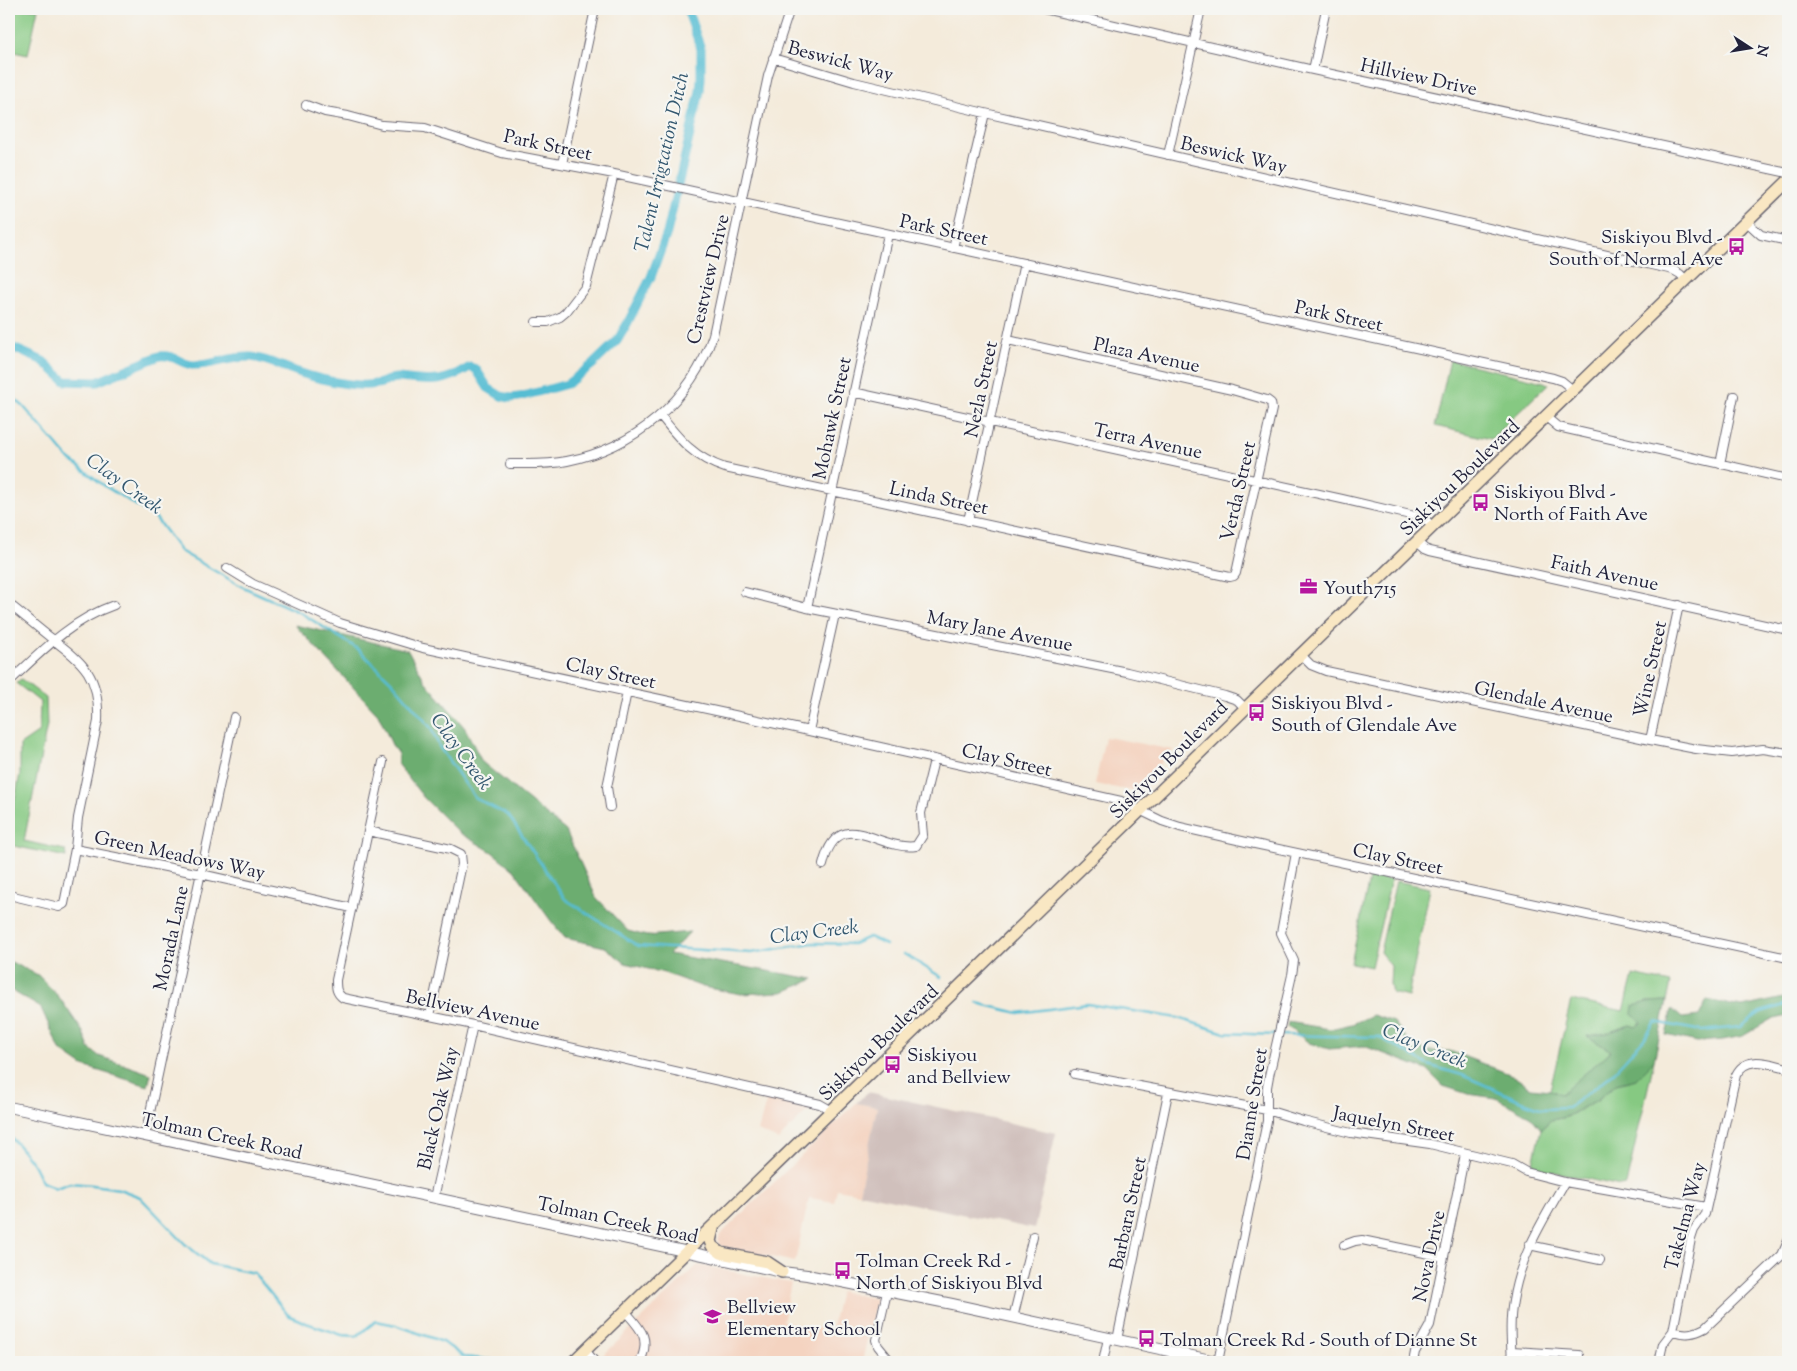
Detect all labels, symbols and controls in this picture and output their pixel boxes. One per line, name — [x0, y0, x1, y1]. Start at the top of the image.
north arrow — [1724, 22, 1774, 72]
street label: Beswick Way — [784, 35, 897, 90]
text: N — [1750, 43, 1772, 58]
street label: Hillview Drive — [1358, 53, 1479, 104]
water label: Talent Irrigtation Ditch — [629, 69, 698, 256]
street label: Park Street — [501, 124, 595, 169]
street label: Beswick Way — [1177, 131, 1290, 182]
street label: Park Street — [897, 209, 991, 254]
street label: Crestview Drive — [681, 212, 738, 347]
place label: Siskiyou Blvd - South of Normal Ave — [1549, 225, 1723, 274]
bus stop icon: Siskiyou Blvd - South of Normal Ave — [1727, 237, 1747, 257]
street label: Park Street — [1292, 295, 1386, 340]
street label: Plaza Avenue — [1091, 332, 1202, 381]
street label: Nezla Street — [959, 338, 1006, 440]
street label: Mohawk Street — [807, 354, 860, 482]
street label: Siskiyou Boulevard — [1395, 414, 1527, 543]
street label: Terra Avenue — [1090, 418, 1205, 467]
street label: Verda Street — [1215, 438, 1264, 544]
water label: Clay Creek — [79, 447, 168, 523]
street label: Linda Street — [887, 476, 991, 523]
place label: Siskiyou Blvd - North of Faith Ave — [1494, 480, 1648, 529]
bus stop icon: Siskiyou Blvd - North of Faith Ave — [1470, 492, 1490, 512]
street label: Faith Avenue — [1548, 550, 1661, 599]
place label: Youth715 — [1323, 576, 1397, 603]
office icon: Youth715 — [1299, 577, 1319, 597]
street label: Mary Jane Avenue — [924, 605, 1075, 660]
street label: Wine Street — [1628, 618, 1675, 720]
street label: Clay Street — [563, 652, 659, 697]
street label: Glendale Avenue — [1471, 676, 1616, 731]
place label: Siskiyou Blvd - South of Glendale Ave — [1271, 691, 1457, 740]
street label: Siskiyou Boulevard — [1104, 695, 1235, 826]
bus stop icon: Siskiyou Blvd - South of Glendale Ave — [1247, 703, 1267, 723]
water label: Clay Creek — [422, 708, 498, 797]
street label: Clay Street — [959, 738, 1055, 785]
street label: Green Meadows Way — [91, 825, 268, 888]
street label: Clay Street — [1350, 838, 1446, 883]
street label: Morada Lane — [148, 883, 197, 994]
water label: Clay Creek — [768, 914, 860, 953]
street label: Siskiyou Boulevard — [814, 979, 946, 1108]
street label: Bellview Avenue — [403, 984, 542, 1039]
water label: Clay Creek — [1377, 1017, 1471, 1077]
place label: Siskiyou and Bellview — [907, 1043, 1011, 1092]
street label: Black Oak Way — [412, 1044, 467, 1173]
street label: Dianne Street — [1231, 1046, 1276, 1163]
bus stop icon: Siskiyou and Bellview — [883, 1055, 903, 1075]
street label: Jaquelyn Street — [1330, 1100, 1457, 1151]
street label: Tolman Creek Road — [138, 1107, 305, 1168]
street label: Barbara Street — [1104, 1154, 1155, 1273]
street label: Takelma Way — [1659, 1159, 1714, 1274]
street label: Tolman Creek Road — [534, 1191, 701, 1252]
street label: Nova Drive — [1408, 1208, 1453, 1305]
place label: Tolman Creek Rd - North of Siskiyou Blvd — [856, 1249, 1043, 1298]
bus stop icon: Tolman Creek Rd - North of Siskiyou Blvd — [832, 1261, 852, 1281]
place label: Bellview Elementary School — [727, 1295, 880, 1344]
school or university icon: Bellview Elementary School — [703, 1307, 723, 1327]
place label: Tolman Creek Rd - South of Dianne St — [1160, 1328, 1478, 1355]
bus stop icon: Tolman Creek Rd - South of Dianne St — [1136, 1329, 1156, 1349]

